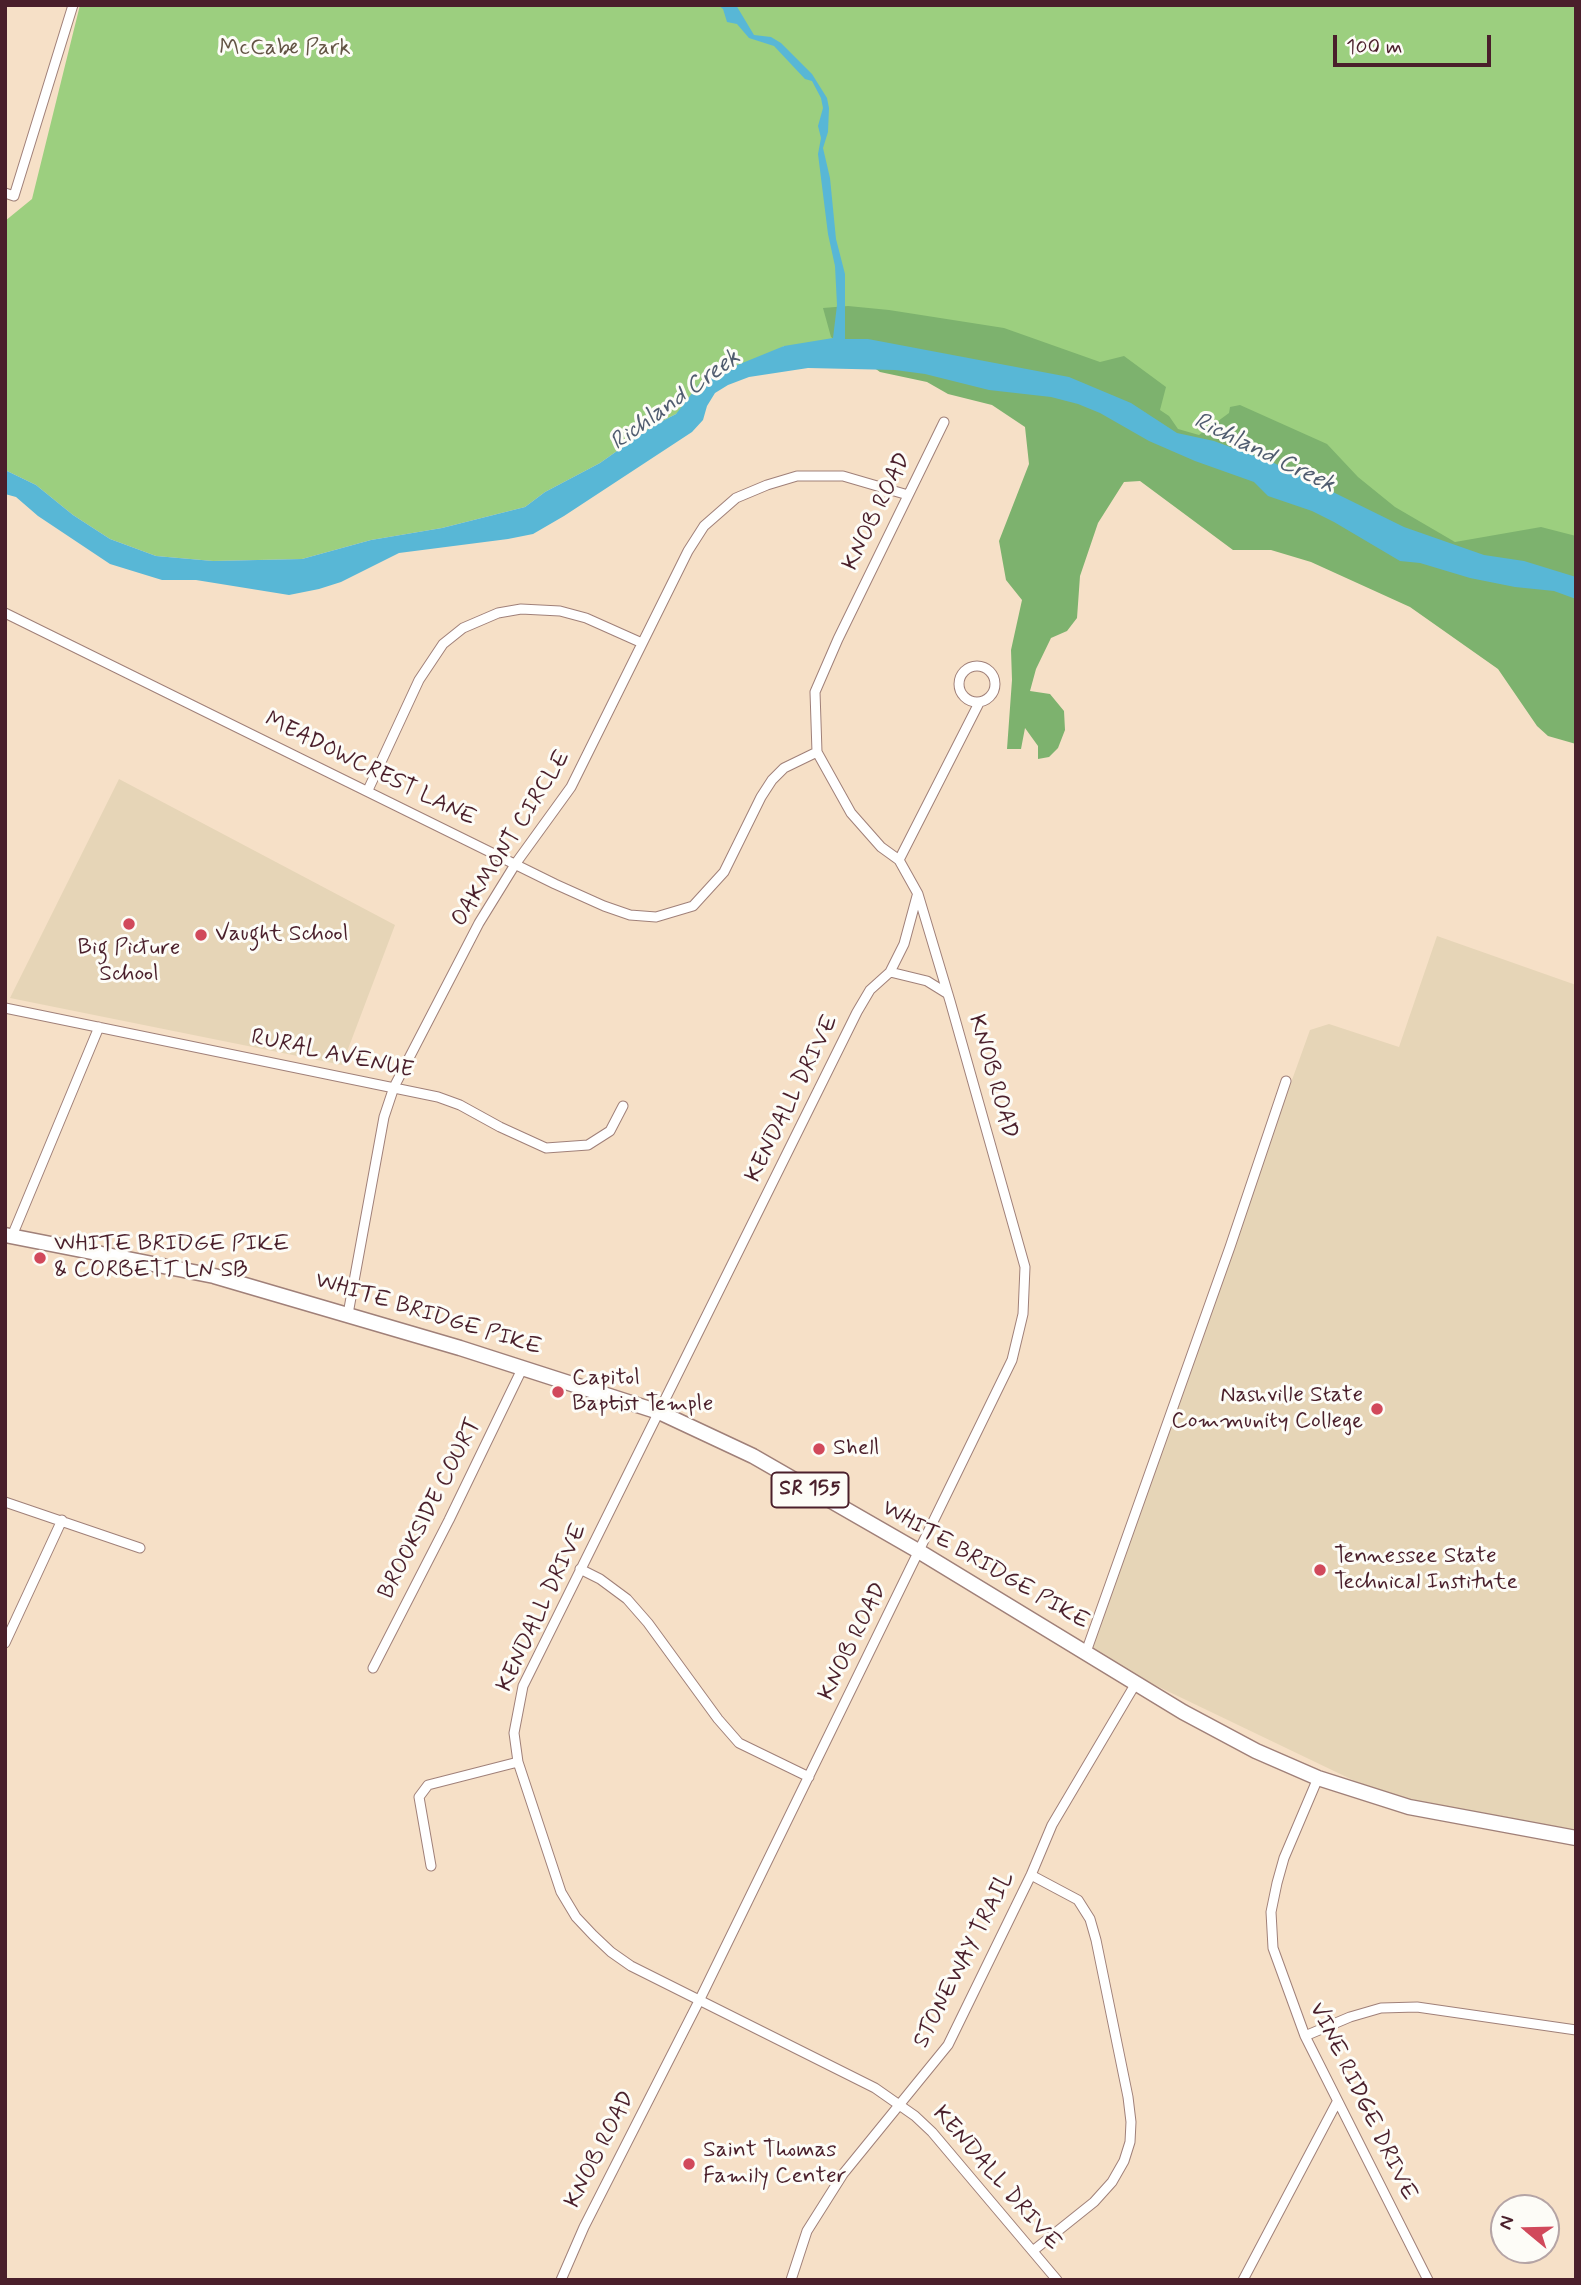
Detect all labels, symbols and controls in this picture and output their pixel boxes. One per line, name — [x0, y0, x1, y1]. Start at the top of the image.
scale bar — [1336, 21, 1494, 65]
text: 100 m — [1346, 33, 1402, 61]
park label: McCabe Park — [219, 35, 351, 63]
water label: Richland Creek — [605, 344, 747, 458]
water label: Richland Creek — [1189, 407, 1339, 501]
street label: KNOB ROAD — [838, 449, 918, 575]
street label: MEADOWCREST LANE — [260, 707, 480, 833]
street label: OAKMONT CIRCLE — [447, 746, 577, 932]
marker: Big Picture School — [121, 916, 137, 932]
place label: Vaught School — [215, 921, 348, 949]
marker: Vaught School — [193, 927, 209, 943]
place label: Big Picture School — [78, 935, 180, 989]
street label: KENDALL DRIVE — [741, 1011, 845, 1187]
street label: KNOB ROAD — [961, 1012, 1023, 1142]
street label: RURAL AVENUE — [248, 1024, 416, 1086]
place label: WHITE BRIDGE PIKE & CORBETT LN SB — [54, 1231, 289, 1285]
marker: WHITE BRIDGE PIKE & CORBETT LN SB — [32, 1250, 48, 1266]
street label: WHITE BRIDGE PIKE — [311, 1267, 545, 1363]
place label: Capitol Baptist Temple — [572, 1365, 713, 1419]
place label: Nashville State Community College — [1171, 1382, 1363, 1436]
marker: Capitol Baptist Temple — [550, 1384, 566, 1400]
marker: Nashville State Community College — [1369, 1401, 1385, 1417]
street label: BROOKSIDE COURT — [373, 1414, 489, 1604]
place label: Shell — [833, 1435, 879, 1463]
marker: Shell — [811, 1441, 827, 1457]
road number: SR 155 — [772, 1472, 848, 1508]
street label: WHITE BRIDGE PIKE — [876, 1495, 1094, 1637]
street label: KENDALL DRIVE — [492, 1519, 594, 1697]
place label: Tennessee State Technical Institute — [1334, 1543, 1518, 1597]
marker: Tennessee State Technical Institute — [1312, 1562, 1328, 1578]
street label: KNOB ROAD — [814, 1579, 894, 1705]
street label: STONEWAY TRAIL — [908, 1867, 1022, 2053]
street label: VINE RIDGE DRIVE — [1302, 1998, 1422, 2206]
street label: KNOB ROAD — [560, 2087, 642, 2213]
street label: KENDALL DRIVE — [926, 2101, 1066, 2257]
place label: Saint Thomas Family Center — [703, 2137, 846, 2191]
marker: Saint Thomas Family Center — [681, 2156, 697, 2172]
north arrow — [1490, 2194, 1560, 2264]
text: N — [1493, 2213, 1520, 2233]

